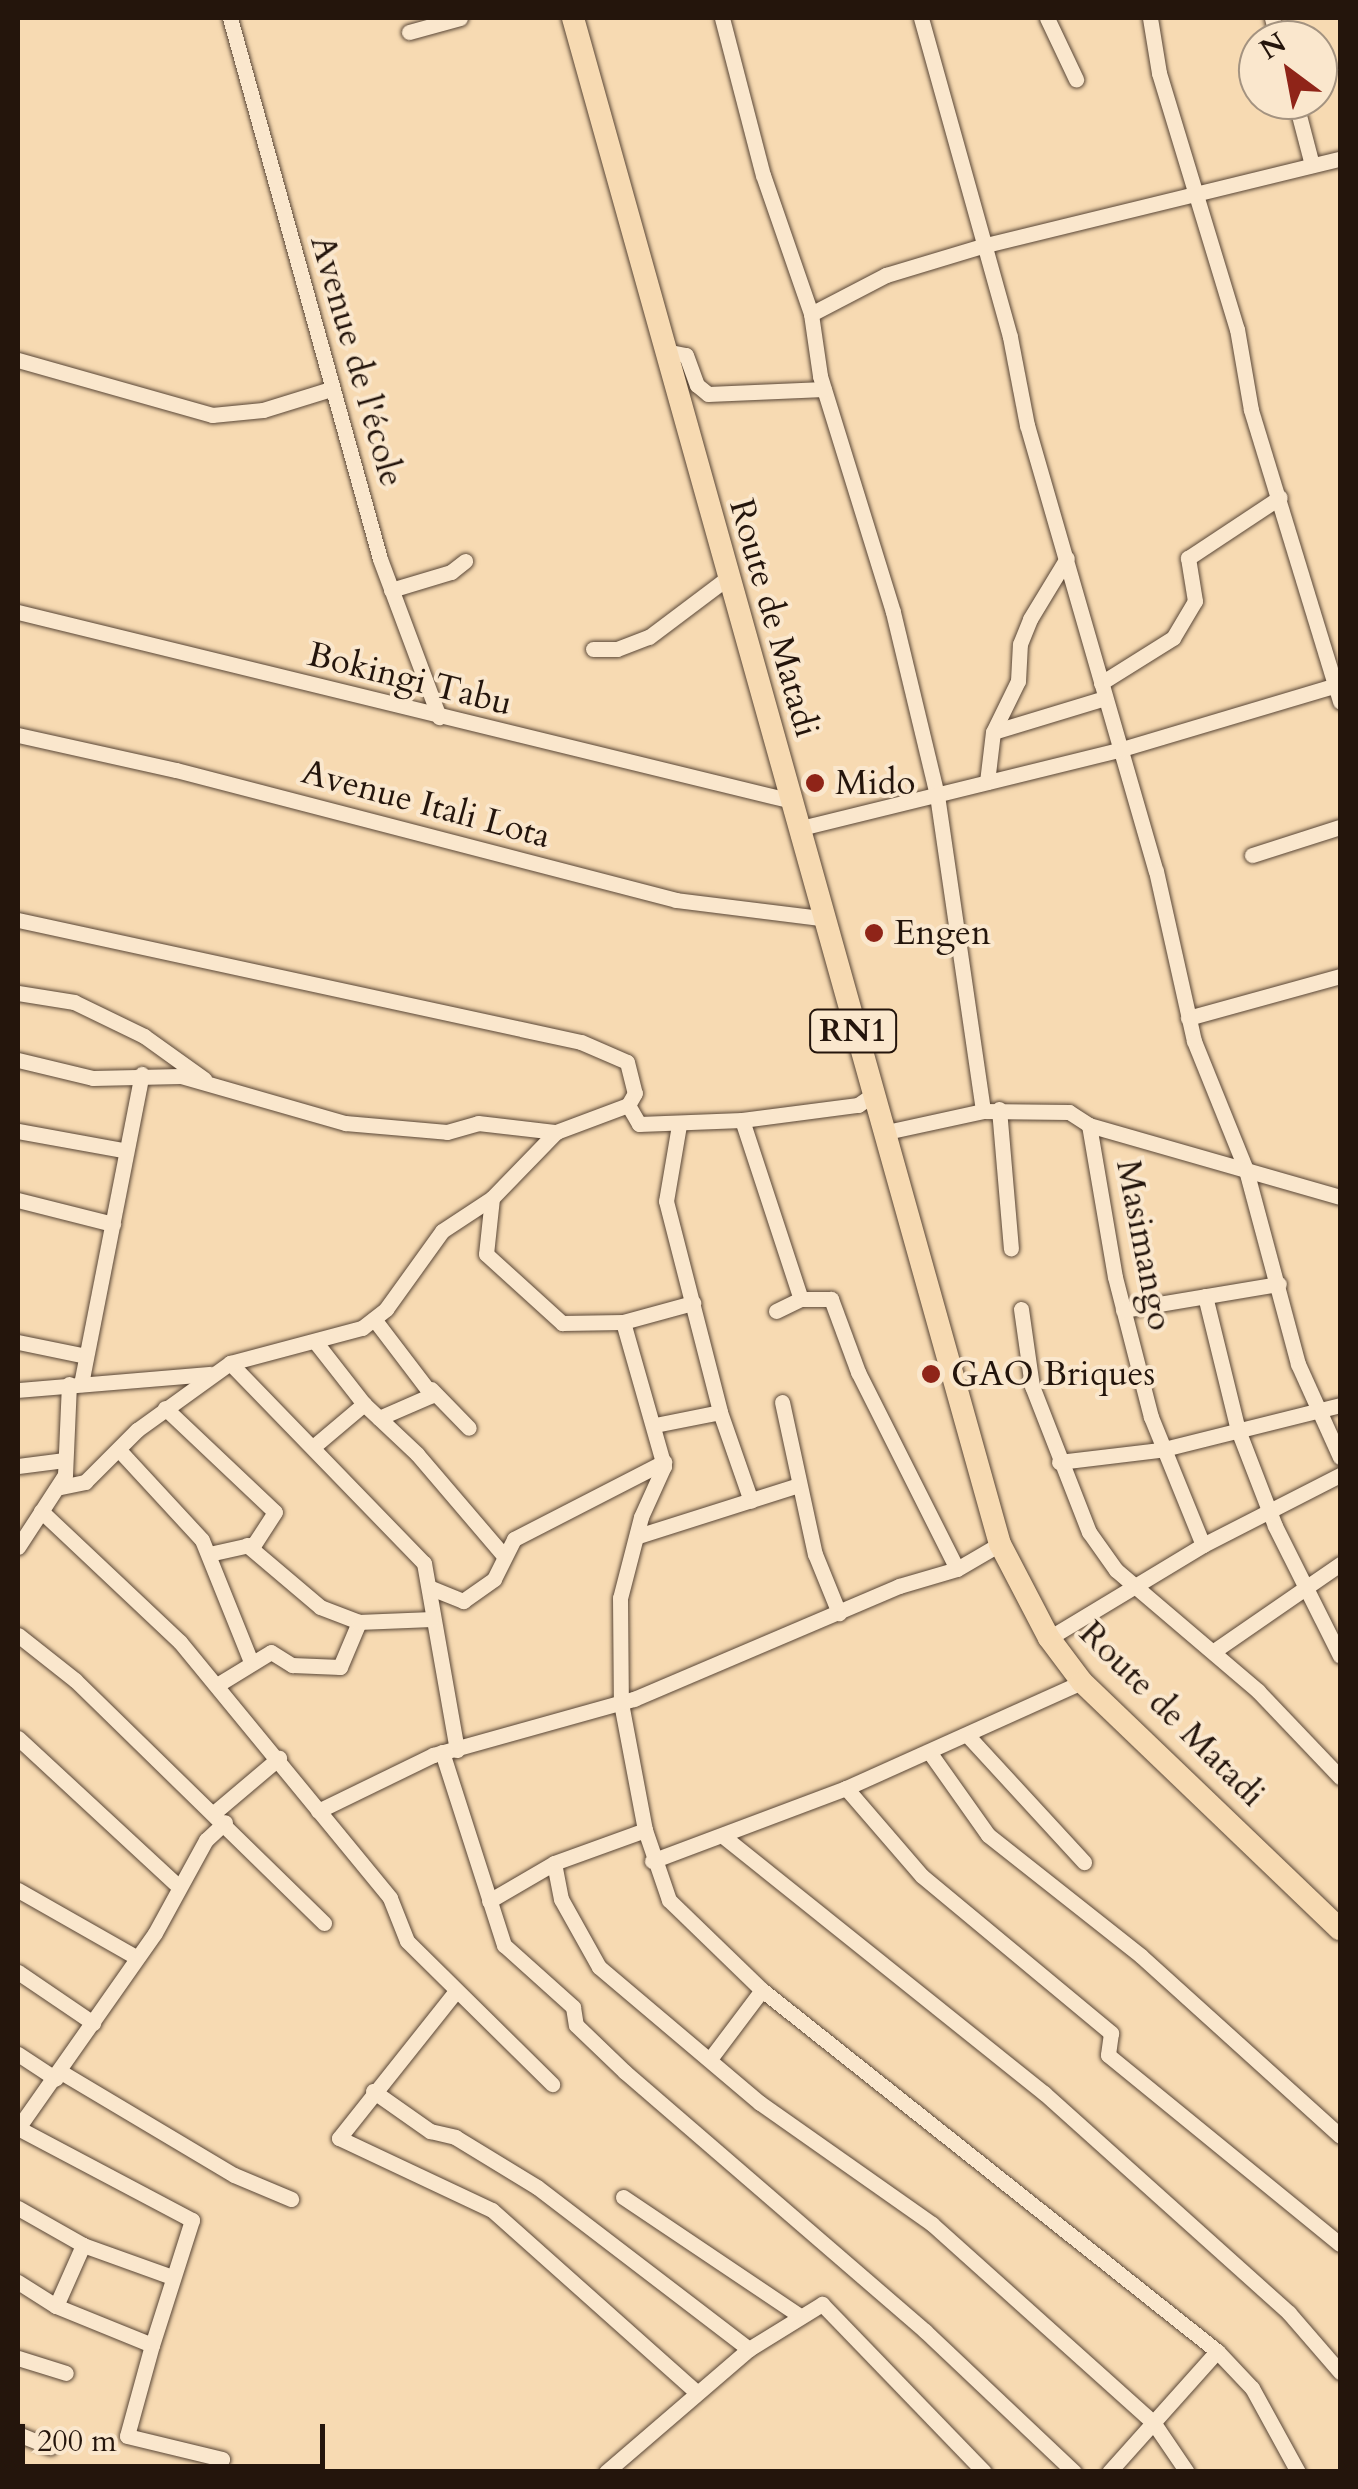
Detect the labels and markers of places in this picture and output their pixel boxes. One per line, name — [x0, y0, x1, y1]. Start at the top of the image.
place label: Mido — [835, 762, 915, 804]
marker: Mido — [804, 772, 826, 794]
place label: Engen — [894, 912, 991, 954]
marker: Engen — [863, 922, 885, 944]
place label: GAO Briques — [951, 1353, 1155, 1395]
marker: GAO Briques — [920, 1363, 942, 1385]

